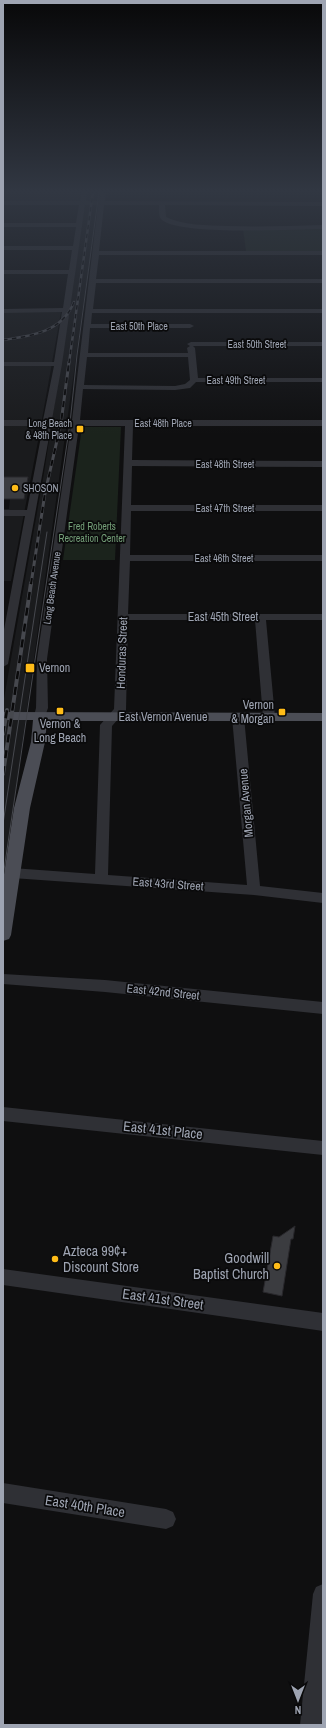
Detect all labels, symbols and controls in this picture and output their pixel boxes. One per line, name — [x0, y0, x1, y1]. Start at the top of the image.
street label: East 50th Place — [110, 320, 168, 333]
street label: East 50th Street — [228, 338, 287, 351]
street label: East 49th Street — [207, 374, 266, 387]
place label: Long Beach & 48th Place — [26, 417, 72, 442]
street label: East 48th Place — [134, 417, 192, 430]
marker: Long Beach & 48th Place — [75, 424, 85, 434]
street label: East 48th Street — [196, 458, 255, 471]
place label: SHOSON — [23, 482, 59, 495]
marker: SHOSON — [10, 483, 20, 493]
street label: East 47th Street — [196, 502, 255, 515]
park label: Fred Roberts Recreation Center — [59, 520, 126, 545]
street label: Long Beach Avenue — [40, 550, 64, 625]
street label: East 46th Street — [195, 552, 254, 565]
street label: East 45th Street — [188, 609, 259, 625]
street label: Honduras Street — [113, 617, 131, 689]
place label: Vernon — [39, 660, 70, 676]
marker: Vernon — [24, 662, 36, 674]
place label: Vernon & Morgan — [231, 697, 274, 727]
marker: Vernon & Long Beach — [55, 706, 65, 716]
marker: Vernon & Morgan — [277, 707, 287, 717]
street label: East Vernon Avenue — [118, 709, 208, 725]
place label: Vernon & Long Beach — [34, 716, 86, 746]
street label: Morgan Avenue — [235, 768, 257, 838]
street label: East 43rd Street — [132, 874, 204, 894]
street label: East 42nd Street — [126, 980, 201, 1004]
street label: East 41st Place — [122, 1117, 204, 1143]
place label: Azteca 99¢+ Discount Store — [62, 1242, 139, 1276]
place label: Goodwill Baptist Church — [193, 1249, 269, 1283]
marker: Azteca 99¢+ Discount Store — [50, 1254, 60, 1264]
marker: Goodwill Baptist Church — [272, 1261, 282, 1271]
street label: East 41st Street — [121, 1284, 205, 1314]
street label: East 40th Place — [44, 1491, 126, 1521]
north arrow — [278, 1680, 318, 1720]
text: N — [295, 1703, 301, 1717]

